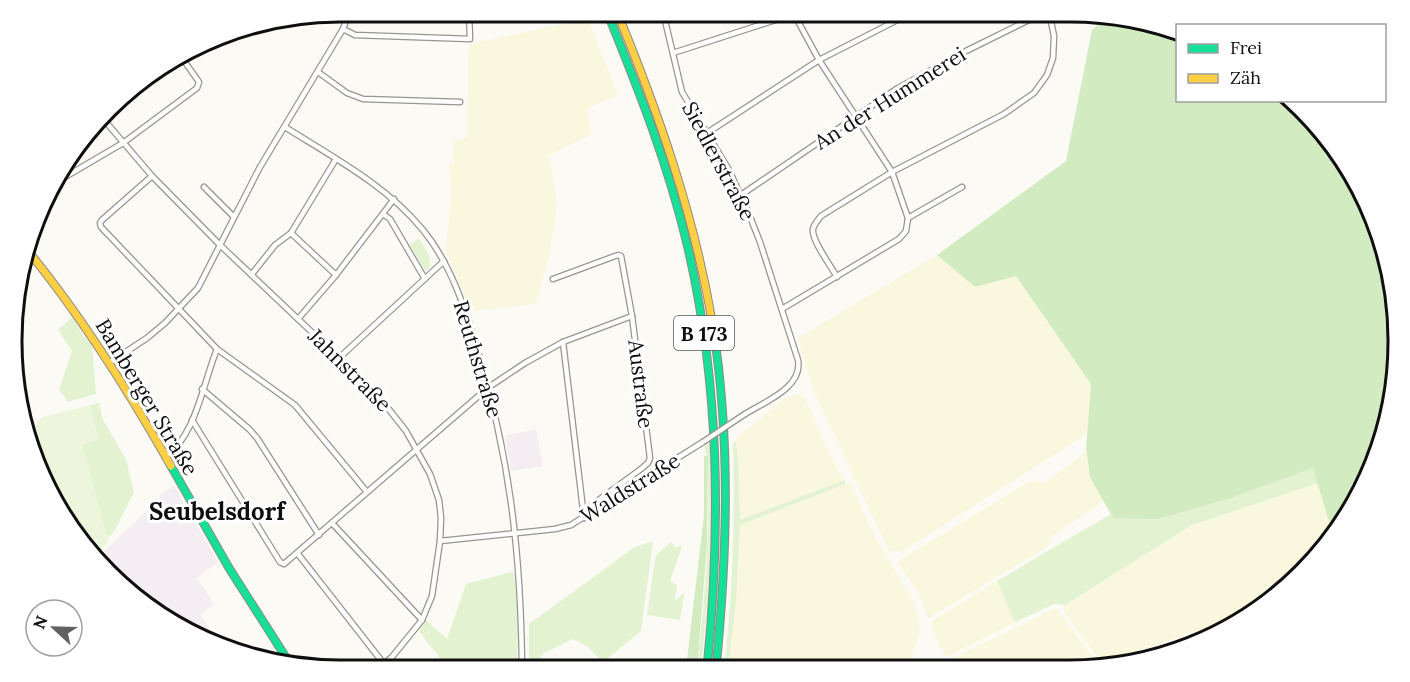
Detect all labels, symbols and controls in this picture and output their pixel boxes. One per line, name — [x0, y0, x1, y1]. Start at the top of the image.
legend — [1176, 24, 1386, 102]
text: Frei — [1230, 36, 1262, 59]
street label: An der Hummerei — [808, 40, 971, 156]
text: Zäh — [1230, 66, 1261, 89]
street label: Siedlerstraße — [676, 97, 762, 225]
street label: Reuthstraße — [447, 297, 509, 421]
street label: Bamberger Straße — [90, 314, 204, 480]
road number: B 173 — [674, 316, 734, 350]
street label: Jahnstraße — [302, 322, 397, 417]
street label: Austraße — [622, 337, 660, 430]
street label: Waldstraße — [575, 447, 685, 529]
district label: Seubelsdorf — [149, 496, 287, 527]
north arrow — [24, 598, 84, 658]
text: N — [29, 613, 52, 632]

